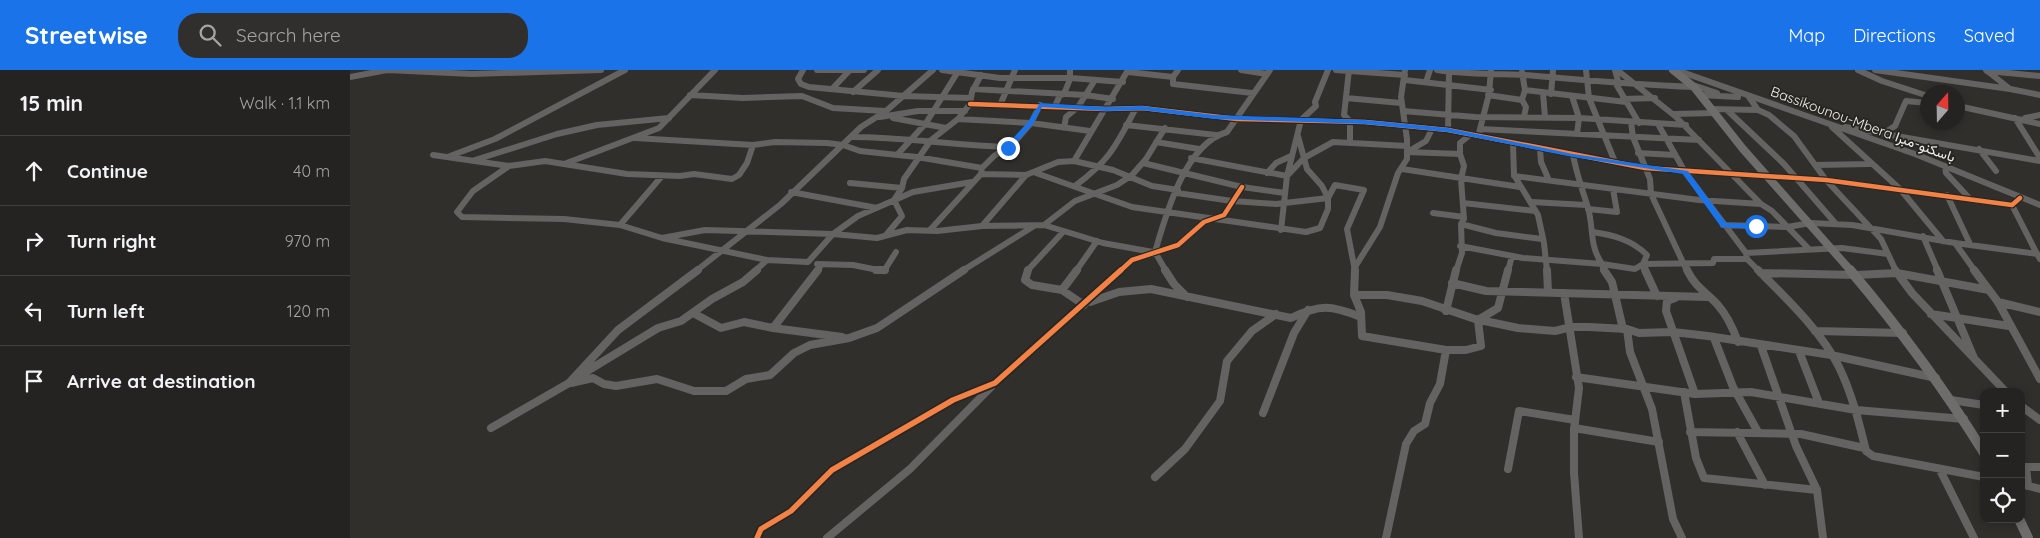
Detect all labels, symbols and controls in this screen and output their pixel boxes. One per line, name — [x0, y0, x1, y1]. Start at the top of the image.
search box — [178, 13, 528, 58]
text: Streetwise — [25, 20, 148, 50]
icon: search — [196, 21, 224, 49]
text: Search here — [236, 23, 341, 47]
text: Map — [1788, 24, 1825, 47]
text: Directions — [1853, 24, 1936, 47]
text: Saved — [1964, 24, 2015, 47]
street label: Bassikounou-Mbera باسكنو-مبرا — [1768, 82, 1958, 166]
north arrow — [1920, 85, 1965, 130]
text: 15 min — [20, 90, 83, 116]
text: Walk · 1.1 km — [239, 93, 330, 113]
route end — [997, 137, 1020, 160]
icon: ahead — [20, 157, 48, 185]
text: Continue — [67, 159, 148, 183]
text: 40 m — [293, 161, 330, 181]
route start — [1745, 215, 1768, 238]
icon: right — [20, 227, 48, 255]
text: Turn right — [67, 229, 156, 253]
text: 970 m — [285, 231, 330, 251]
icon: left — [20, 297, 48, 325]
text: Turn left — [67, 299, 145, 323]
text: 120 m — [287, 301, 330, 321]
icon: arrive — [20, 367, 48, 395]
text: Arrive at destination — [67, 369, 256, 393]
map controls — [1980, 388, 2025, 523]
button: + — [1980, 388, 2025, 433]
button: − — [1980, 433, 2025, 478]
button: locate — [1980, 478, 2025, 523]

